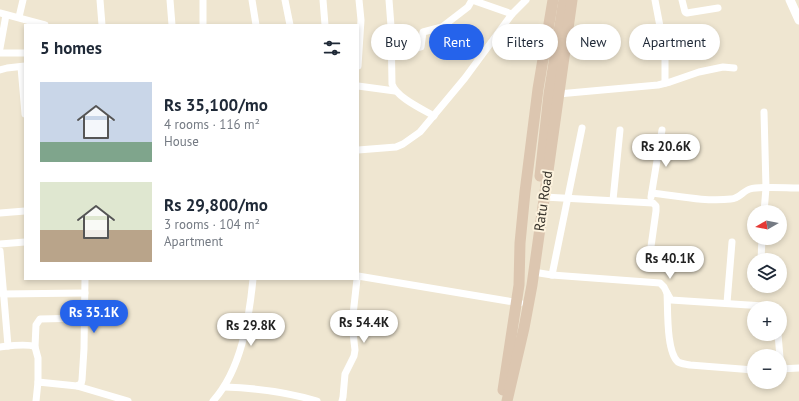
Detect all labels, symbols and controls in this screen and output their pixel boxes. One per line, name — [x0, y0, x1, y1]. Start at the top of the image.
chip: Buy — [371, 24, 421, 60]
chip: Rent — [429, 24, 484, 60]
chip: Filters — [492, 24, 558, 60]
chip: New — [566, 24, 621, 60]
chip: Apartment — [629, 24, 720, 60]
text: 5 homes — [40, 37, 102, 59]
icon: filters — [321, 37, 343, 59]
text: Rs 35,100/mo — [164, 94, 268, 116]
icon: home — [72, 98, 120, 146]
text: 4 rooms · 116 m² — [164, 116, 260, 133]
text: House — [164, 133, 199, 150]
pin: Rs 20.6K — [625, 134, 707, 168]
text: Rs 20.6K — [641, 138, 691, 155]
street label: Ratu Road — [530, 170, 556, 232]
text: Rs 29,800/mo — [164, 194, 268, 216]
icon: home — [72, 198, 120, 246]
north arrow — [747, 205, 787, 245]
map controls — [747, 205, 787, 389]
text: 3 rooms · 104 m² — [164, 216, 260, 233]
text: Apartment — [164, 233, 223, 250]
pin: Rs 40.1K — [629, 246, 711, 280]
text: Rs 40.1K — [645, 250, 695, 267]
button: layers — [747, 253, 787, 293]
pin: Rs 35.1K — [53, 300, 135, 334]
button: + — [747, 301, 787, 341]
text: Rs 35.1K — [69, 304, 119, 321]
pin: Rs 54.4K — [323, 310, 405, 344]
pin: Rs 29.8K — [210, 313, 292, 347]
text: Rs 54.4K — [339, 314, 389, 331]
text: Rs 29.8K — [226, 317, 276, 334]
button: − — [747, 349, 787, 389]

